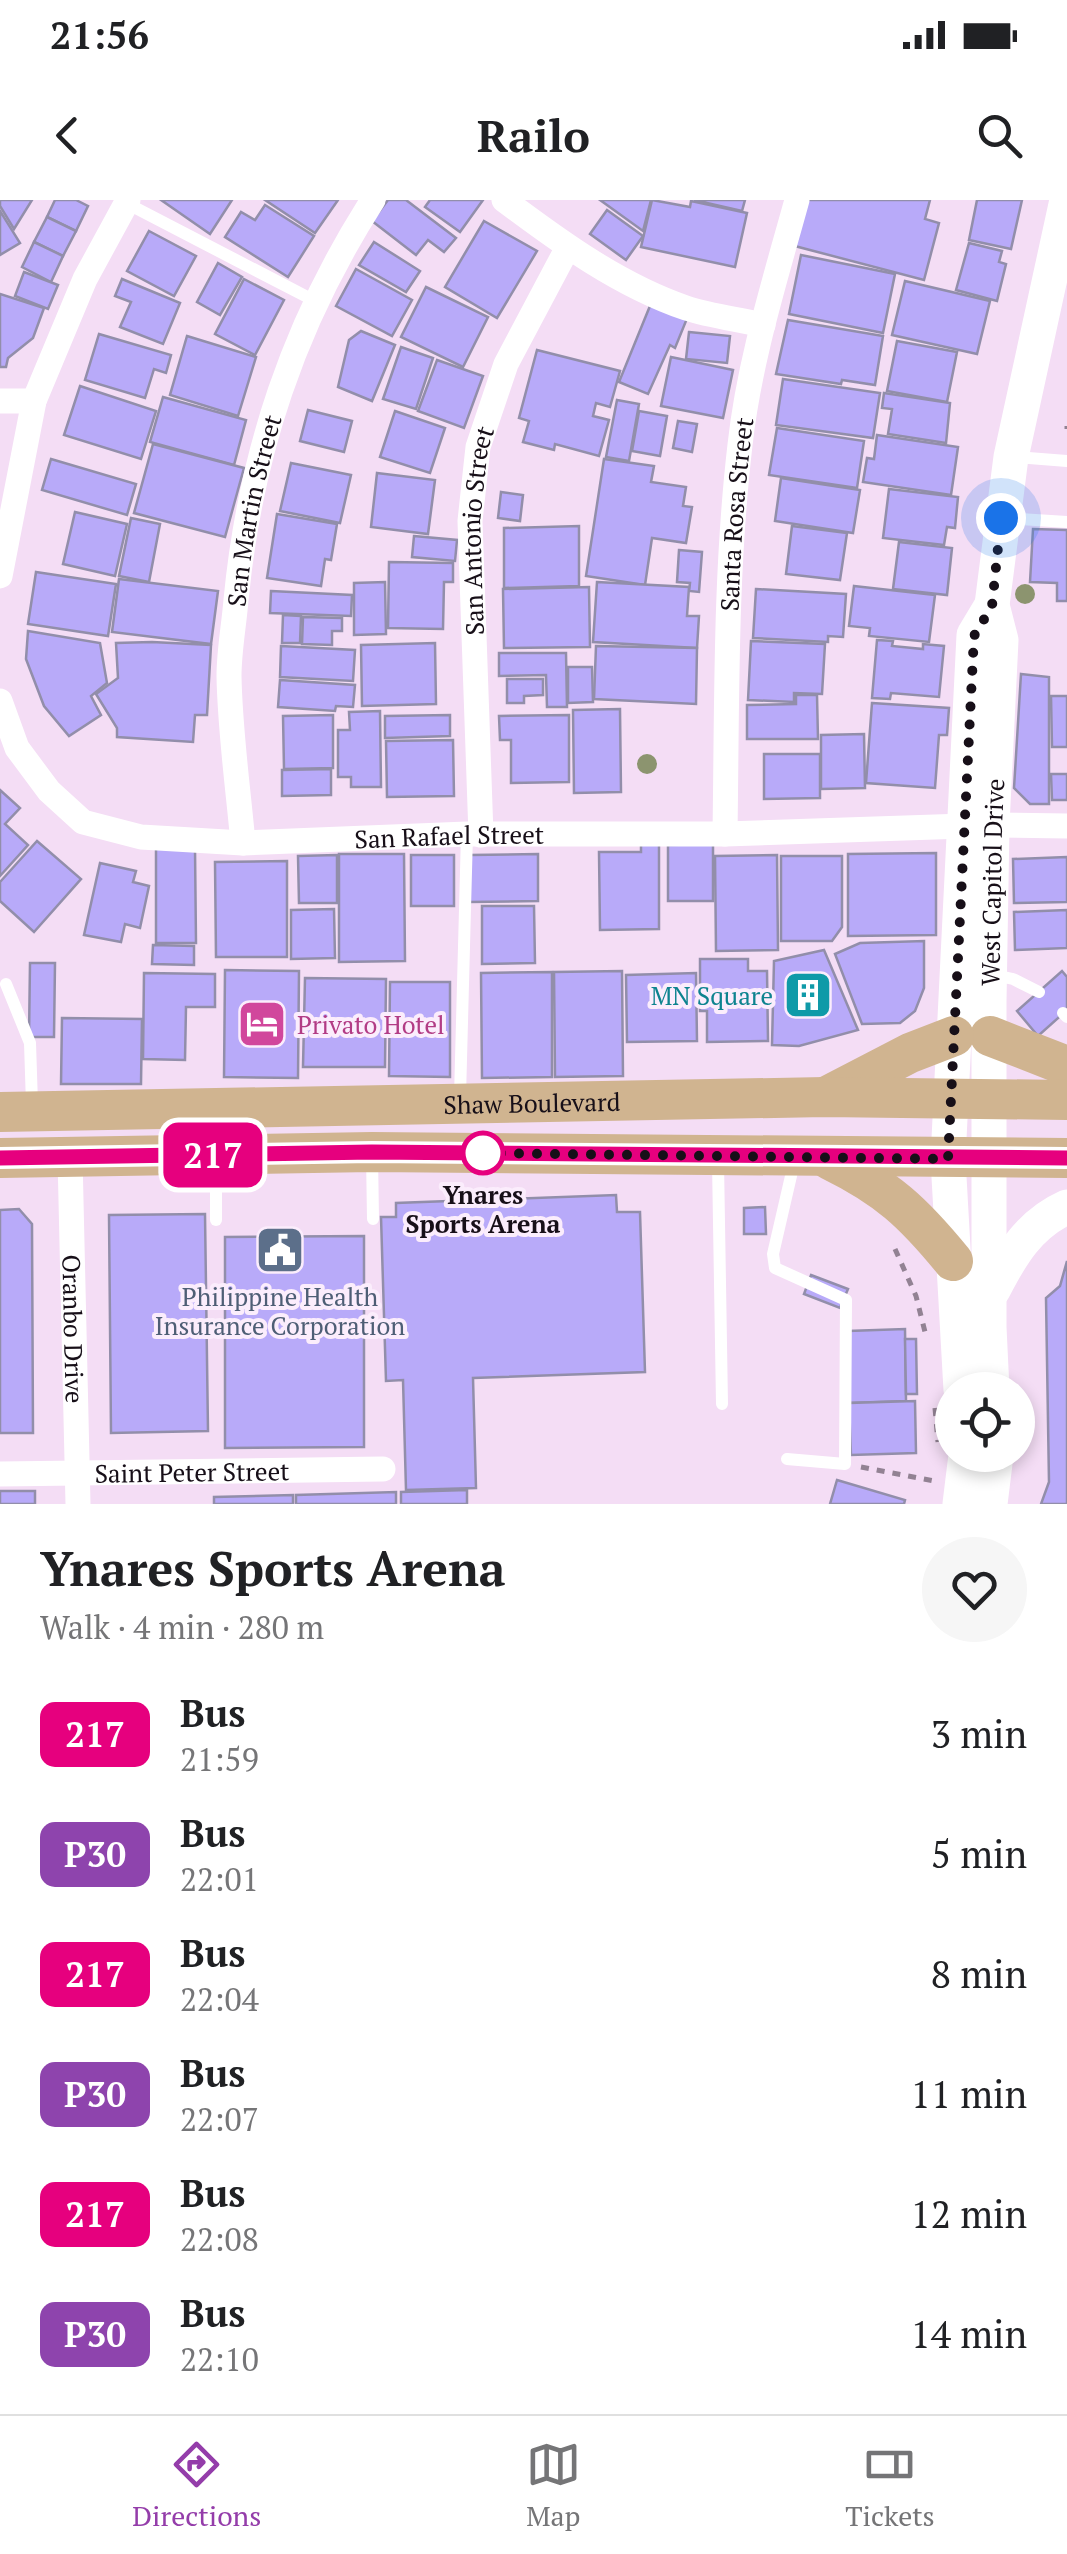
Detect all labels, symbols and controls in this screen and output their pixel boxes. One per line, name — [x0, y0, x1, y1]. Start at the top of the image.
text: 21:56 — [50, 10, 149, 60]
text: Railo — [477, 105, 590, 165]
icon: back — [40, 108, 95, 163]
icon: search — [972, 108, 1027, 163]
street label: San Martin Street — [219, 410, 288, 608]
street label: Santa Rosa Street — [712, 415, 760, 612]
street label: San Antonio Street — [453, 421, 501, 636]
your location — [976, 493, 1026, 543]
street label: West Capitol Drive — [973, 778, 1011, 986]
street label: San Rafael Street — [354, 818, 544, 855]
building icon: MN Square — [782, 969, 834, 1021]
place label: MN Square — [651, 979, 773, 1012]
hotel icon: Privato Hotel — [236, 998, 288, 1050]
place label: Privato Hotel — [297, 1008, 445, 1041]
street label: Shaw Boulevard — [443, 1084, 621, 1120]
line badge: 217 — [156, 1122, 270, 1188]
text: 217 — [183, 1132, 243, 1178]
marker: Ynares Sports Arena — [462, 1132, 504, 1174]
place label: Ynares Sports Arena — [405, 1178, 561, 1240]
public building icon: Philippine Health Insurance Corporation — [254, 1224, 306, 1276]
street label: Oranbo Drive — [56, 1254, 92, 1404]
place label: Philippine Health Insurance Corporation — [155, 1280, 405, 1342]
map controls — [935, 1372, 1035, 1472]
button: locate — [935, 1372, 1035, 1472]
street label: Saint Peter Street — [94, 1454, 290, 1489]
text: Ynares Sports Arena — [40, 1536, 506, 1600]
button: heart — [922, 1537, 1027, 1642]
text: Walk · 4 min · 280 m — [40, 1606, 324, 1648]
text: Bus — [180, 1688, 245, 1738]
text: 3 min — [931, 1709, 1027, 1759]
text: 217 — [65, 1711, 125, 1757]
text: 21:59 — [180, 1738, 259, 1780]
text: Bus — [180, 1808, 245, 1858]
text: 5 min — [931, 1829, 1027, 1879]
text: P30 — [64, 1831, 126, 1877]
text: 22:01 — [180, 1858, 259, 1900]
text: Bus — [180, 1928, 245, 1978]
text: 8 min — [931, 1949, 1027, 1999]
text: 217 — [65, 1951, 125, 1997]
text: 22:04 — [180, 1978, 259, 2020]
text: Bus — [180, 2048, 245, 2098]
text: 11 min — [910, 2069, 1027, 2119]
text: P30 — [64, 2071, 126, 2117]
text: 22:07 — [180, 2098, 259, 2140]
text: Bus — [180, 2168, 245, 2218]
text: 12 min — [910, 2189, 1027, 2239]
text: 217 — [65, 2191, 125, 2237]
text: 22:08 — [180, 2218, 259, 2260]
text: Bus — [180, 2288, 245, 2338]
text: 14 min — [910, 2309, 1027, 2359]
text: P30 — [64, 2311, 126, 2357]
text: 22:10 — [180, 2338, 259, 2380]
tab: Directions — [132, 2437, 261, 2534]
tab: Map — [526, 2437, 581, 2534]
tab: Tickets — [845, 2437, 935, 2534]

